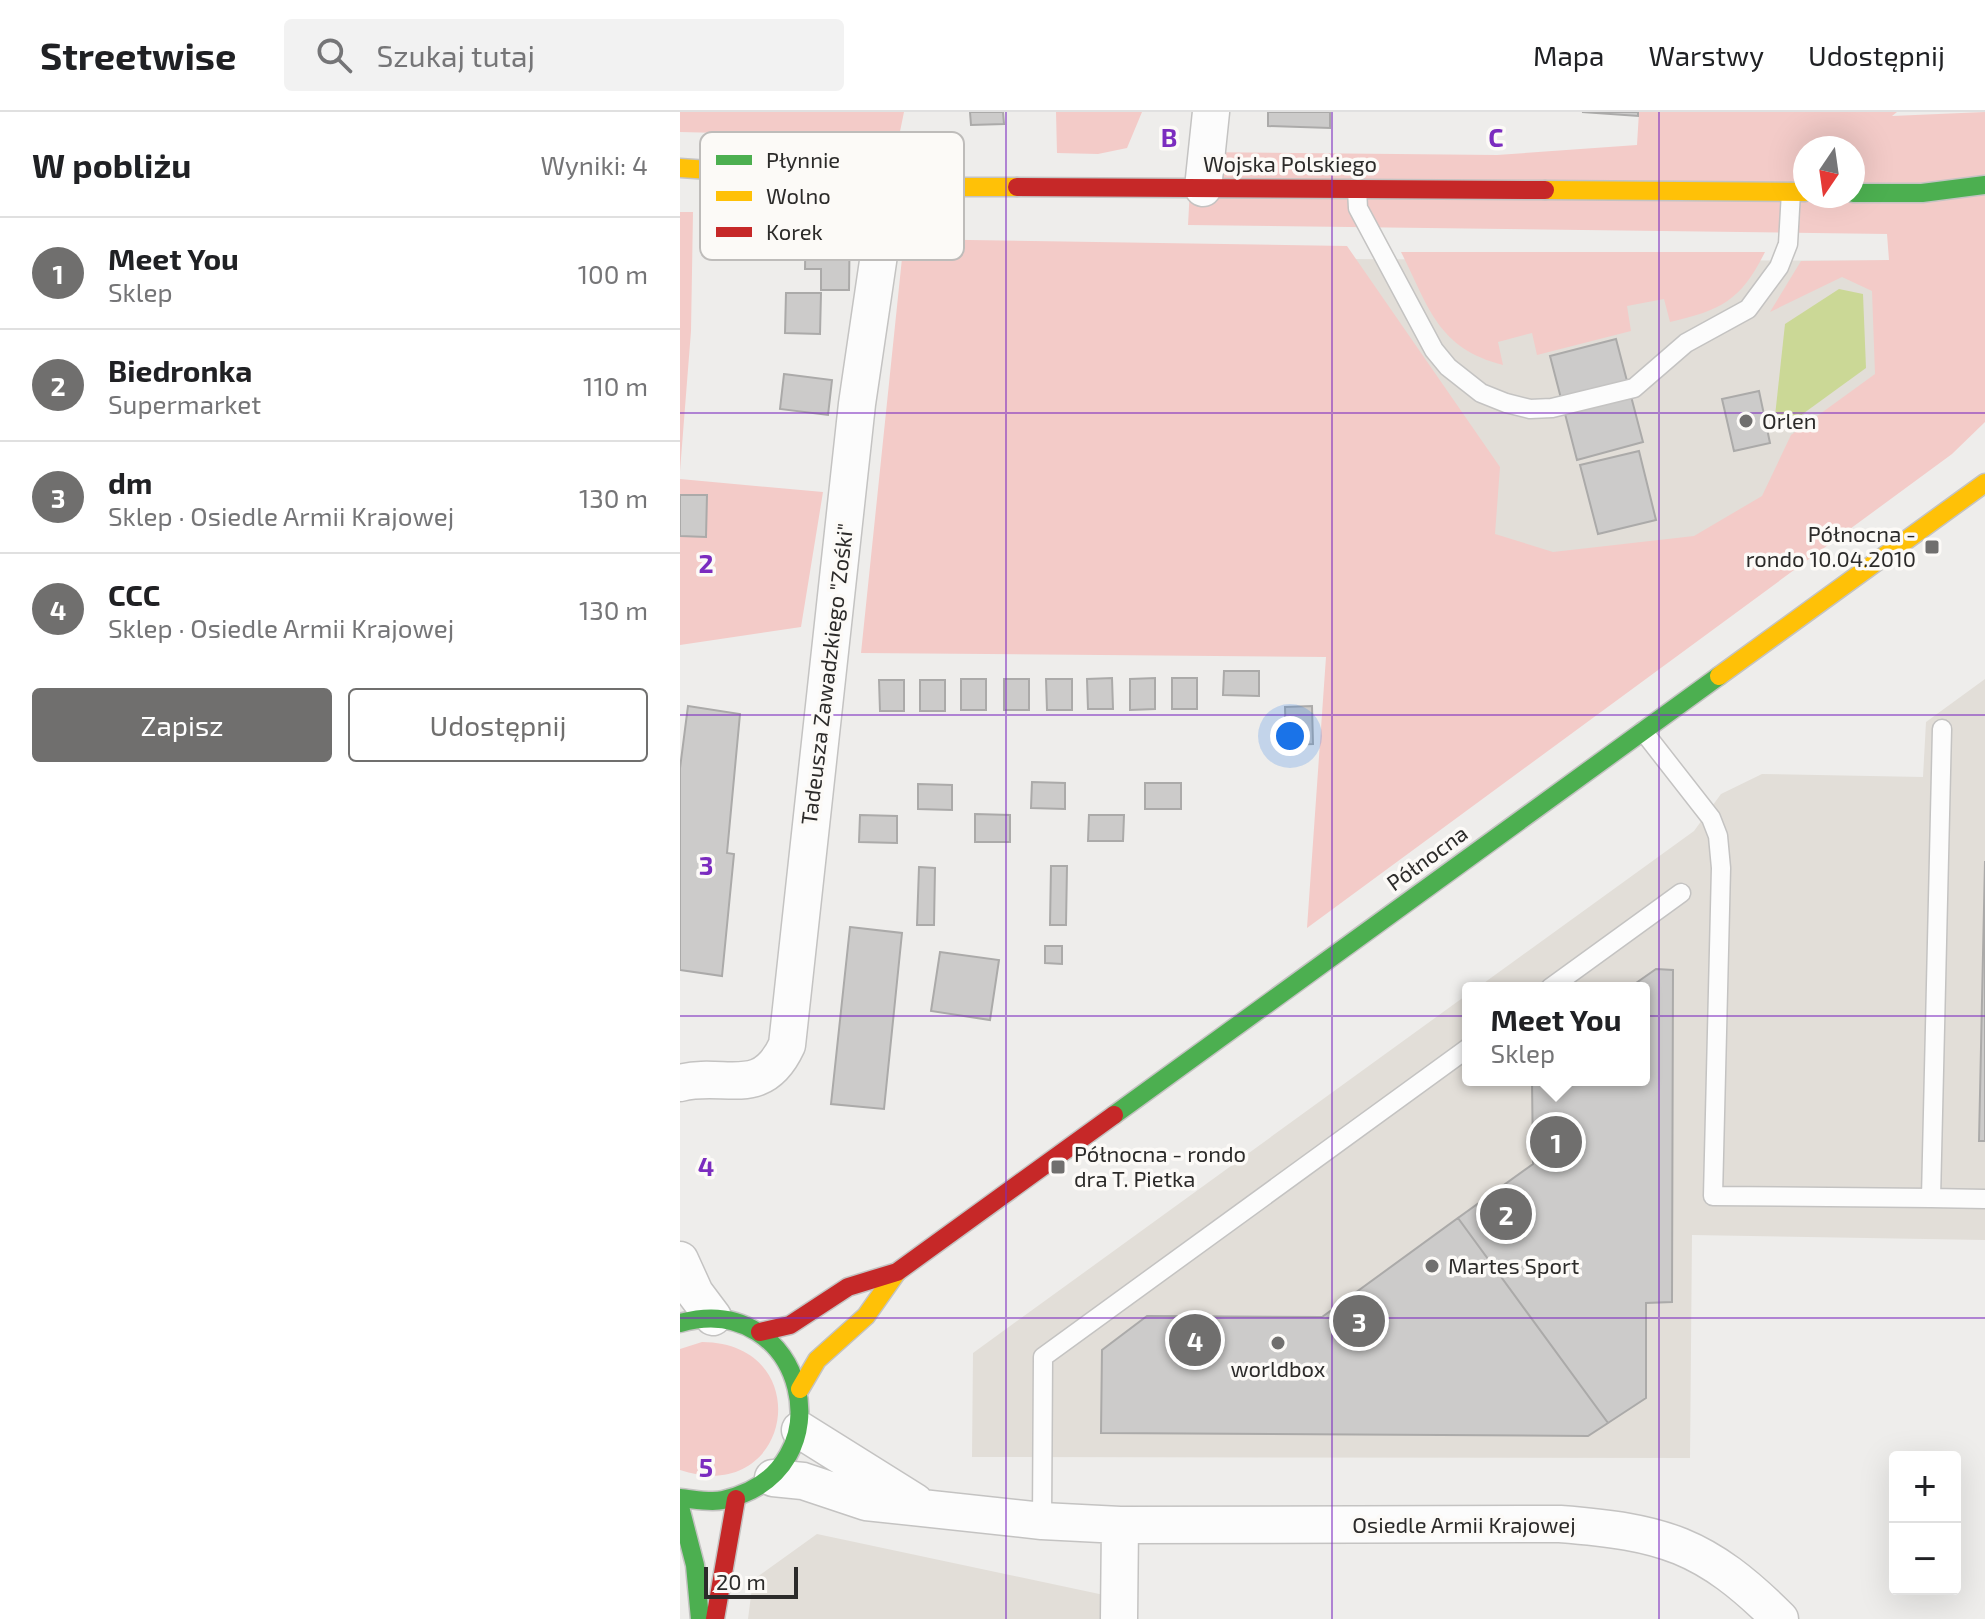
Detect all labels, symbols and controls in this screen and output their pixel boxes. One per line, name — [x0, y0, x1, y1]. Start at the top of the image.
search box — [284, 19, 844, 91]
text: Streetwise — [40, 32, 236, 78]
icon: search — [312, 33, 356, 77]
text: Szukaj tutaj — [376, 37, 535, 73]
text: Mapa — [1533, 38, 1604, 72]
text: Warstwy — [1648, 38, 1764, 72]
text: Udostępnij — [1808, 38, 1945, 72]
text: B — [1161, 121, 1177, 152]
text: C — [1488, 121, 1504, 152]
legend — [700, 132, 964, 260]
north arrow — [1793, 136, 1865, 208]
text: W pobliżu — [32, 144, 192, 185]
text: Płynnie — [766, 146, 840, 172]
text: Wyniki: 4 — [540, 149, 648, 180]
street label: Wojska Polskiego — [1203, 150, 1377, 177]
text: Wolno — [766, 182, 831, 208]
text: Korek — [766, 218, 823, 244]
text: Meet You — [108, 240, 239, 276]
text: 1 — [52, 258, 64, 289]
text: 100 m — [578, 258, 648, 289]
text: Sklep — [108, 276, 173, 307]
text: Biedronka — [108, 352, 252, 388]
text: 2 — [50, 370, 66, 401]
text: 110 m — [583, 370, 648, 401]
text: Supermarket — [108, 388, 261, 419]
place label: Orlen — [1762, 407, 1817, 433]
marker: Orlen — [1737, 412, 1755, 430]
text: dm — [108, 464, 152, 500]
text: 3 — [51, 482, 65, 513]
text: 130 m — [579, 482, 648, 513]
text: Sklep · Osiedle Armii Krajowej — [108, 500, 454, 531]
place label: Północna - rondo 10.04.2010 — [1746, 520, 1916, 571]
street label: Tadeusza Zawadzkiego "Zośki" — [795, 522, 857, 826]
marker: Północna - rondo 10.04.2010 — [1923, 538, 1941, 556]
text: 2 — [698, 547, 714, 578]
text: CCC — [108, 576, 160, 612]
text: 4 — [50, 594, 66, 625]
text: 130 m — [579, 594, 648, 625]
text: Sklep · Osiedle Armii Krajowej — [108, 612, 454, 643]
button: Zapisz — [32, 688, 332, 762]
button: Udostępnij — [348, 688, 648, 762]
your location — [1270, 716, 1310, 756]
street label: Północna — [1381, 819, 1472, 895]
text: 3 — [699, 849, 713, 880]
popup — [1462, 982, 1650, 1086]
text: Meet You — [1491, 1001, 1621, 1037]
text: Sklep — [1491, 1037, 1555, 1068]
pin: 1 — [1530, 1112, 1582, 1172]
place label: Północna - rondo dra T. Pietka — [1074, 1140, 1246, 1191]
text: 4 — [698, 1150, 714, 1181]
marker: Północna - rondo dra T. Pietka — [1049, 1158, 1067, 1176]
pin: 2 — [1480, 1184, 1532, 1244]
place label: Martes Sport — [1448, 1252, 1579, 1278]
marker: Martes Sport — [1423, 1257, 1441, 1275]
pin: 3 — [1333, 1291, 1385, 1351]
pin: 4 — [1169, 1310, 1221, 1370]
marker: worldbox — [1269, 1334, 1287, 1352]
place label: worldbox — [1231, 1355, 1326, 1381]
text: 5 — [699, 1451, 713, 1482]
map controls — [1889, 1451, 1961, 1595]
button: + — [1889, 1451, 1961, 1523]
street label: Osiedle Armii Krajowej — [1352, 1511, 1576, 1538]
button: − — [1889, 1523, 1961, 1595]
scale bar — [704, 1563, 798, 1599]
text: 20 m — [716, 1568, 766, 1594]

